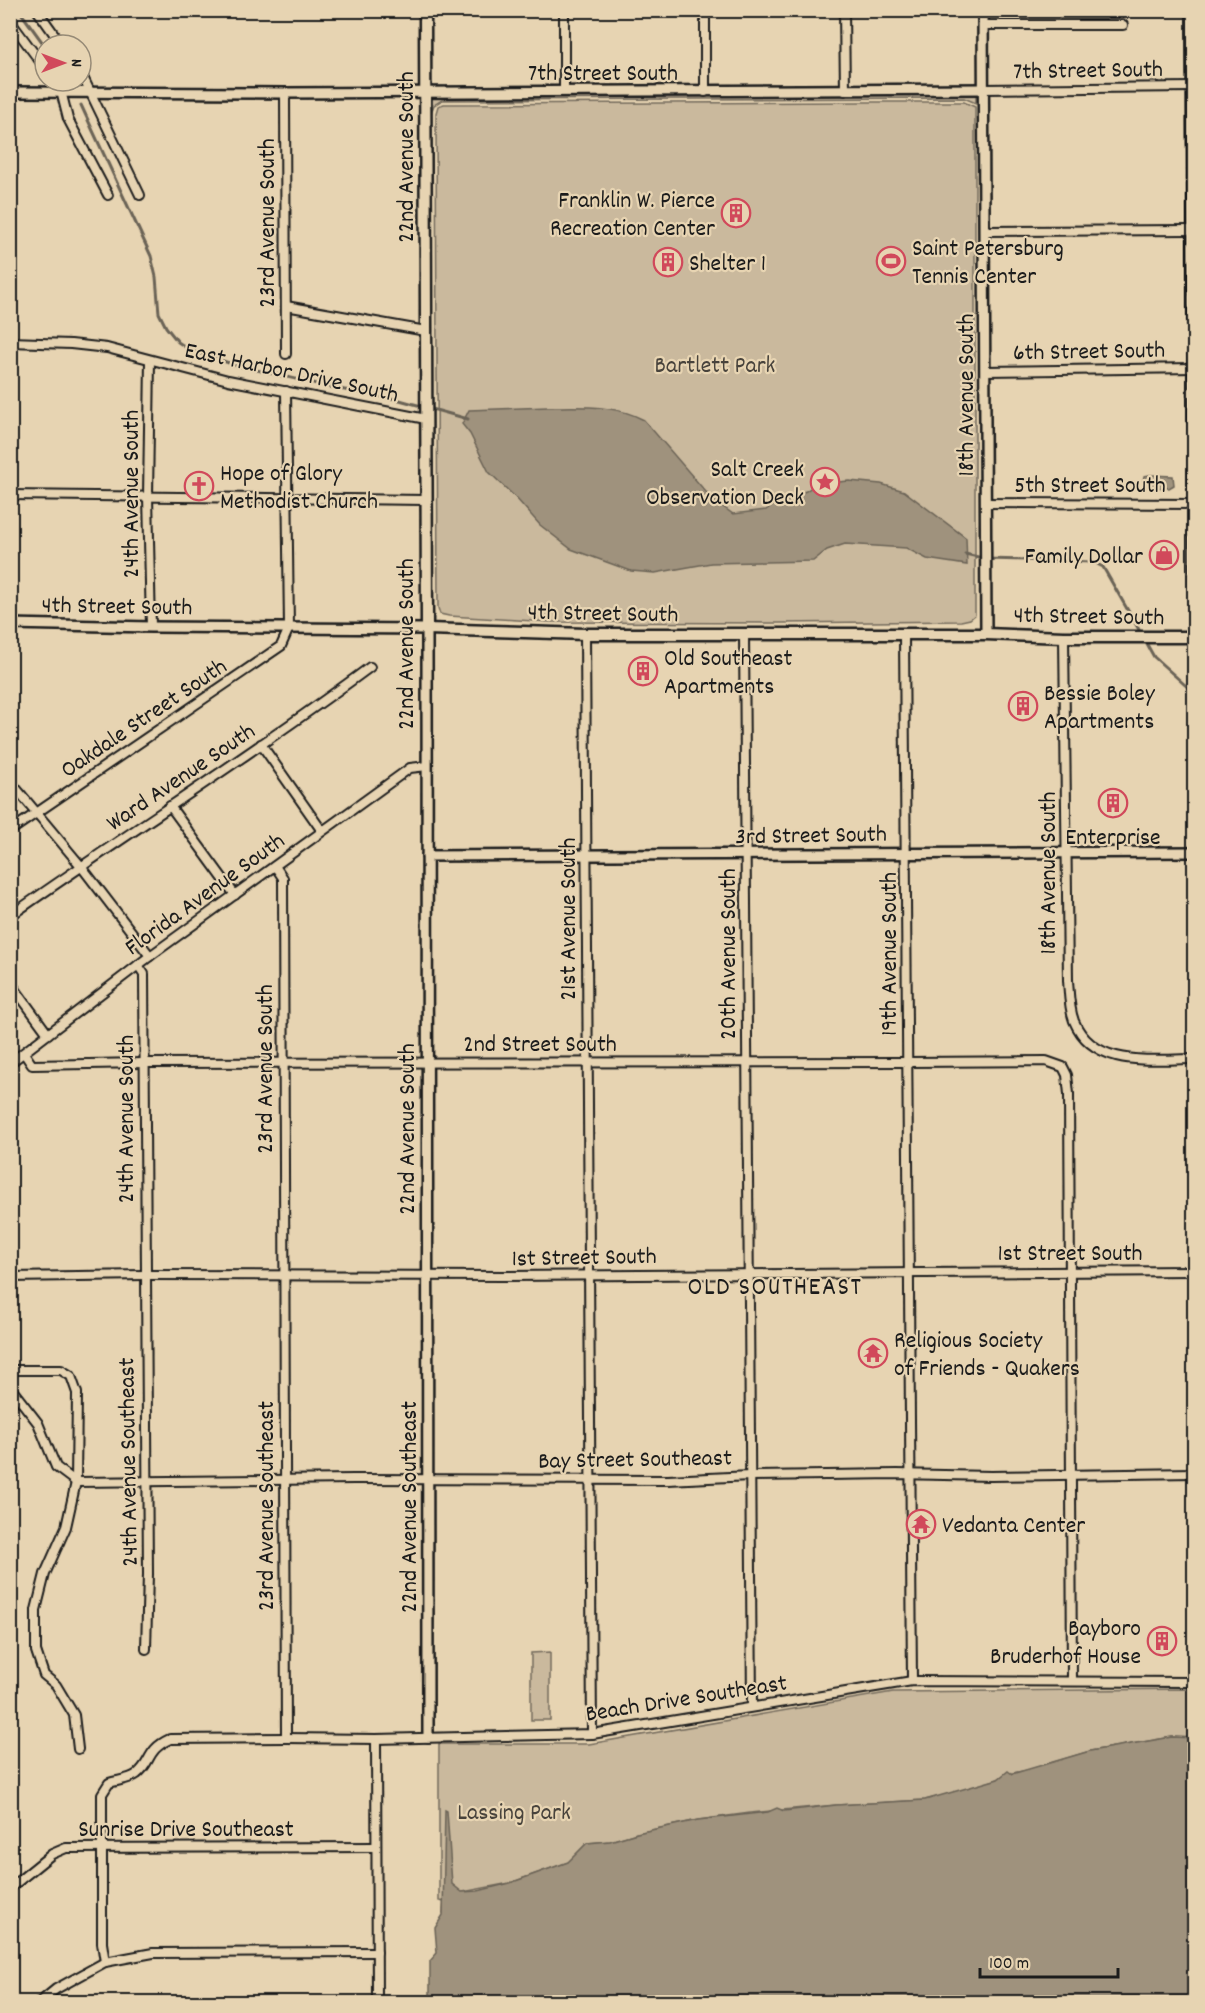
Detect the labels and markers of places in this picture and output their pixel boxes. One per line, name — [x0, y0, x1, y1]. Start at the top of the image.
place label: Franklin W. Pierce Recreation Center — [550, 185, 715, 247]
building icon: Franklin W. Pierce Recreation Center — [720, 197, 752, 229]
place label: Saint Petersburg Tennis Center — [912, 233, 1064, 295]
sports icon: Saint Petersburg Tennis Center — [875, 245, 907, 277]
building icon: Shelter 1 — [652, 246, 684, 278]
place label: Shelter 1 — [689, 248, 766, 282]
place label: Salt Creek Observation Deck — [646, 454, 804, 516]
place label: Hope of Glory Methodist Church — [220, 458, 378, 520]
place icon: Salt Creek Observation Deck — [809, 466, 841, 498]
church icon: Hope of Glory Methodist Church — [183, 470, 215, 502]
shop icon: Family Dollar — [1148, 539, 1180, 571]
place label: Family Dollar — [1025, 541, 1143, 575]
place label: Old Southeast Apartments — [664, 643, 793, 705]
building icon: Old Southeast Apartments — [627, 655, 659, 687]
place label: Bessie Boley Apartments — [1044, 678, 1156, 740]
building icon: Bessie Boley Apartments — [1007, 690, 1039, 722]
building icon: Enterprise — [1097, 787, 1129, 819]
place label: Enterprise — [1065, 822, 1161, 856]
place label: Religious Society of Friends - Quakers — [894, 1325, 1080, 1387]
temple icon: Religious Society of Friends - Quakers — [857, 1337, 889, 1369]
temple icon: Vedanta Center — [905, 1508, 937, 1540]
place label: Vedanta Center — [942, 1510, 1085, 1544]
place label: Bayboro Bruderhof House — [990, 1613, 1141, 1675]
building icon: Bayboro Bruderhof House — [1146, 1625, 1178, 1657]

